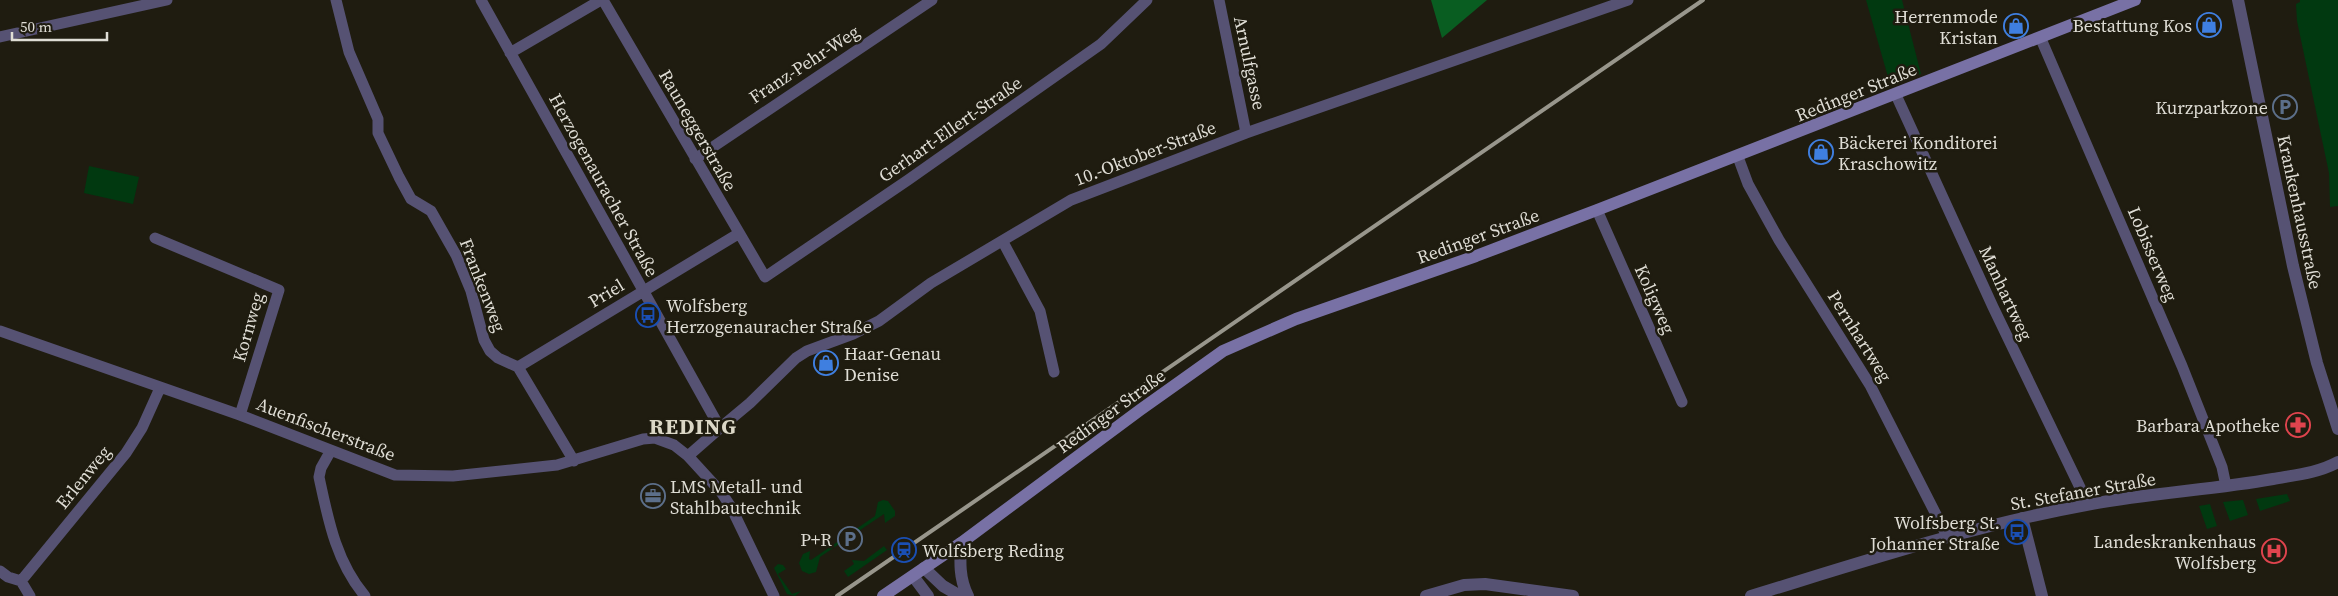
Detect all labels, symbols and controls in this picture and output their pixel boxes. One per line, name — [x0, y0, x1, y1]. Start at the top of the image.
place label: Herrenmode Kristan — [1894, 4, 1998, 50]
scale bar — [12, 10, 108, 42]
shop icon: Bestattung Kos — [2196, 12, 2222, 38]
shop icon: Herrenmode Kristan — [2003, 13, 2029, 39]
place label: Bestattung Kos — [2073, 13, 2192, 38]
street label: Arnulfgasse — [1228, 14, 1272, 112]
text: 50 m — [20, 16, 52, 37]
street label: Franz-Pehr-Weg — [744, 19, 864, 109]
street label: Redinger Straße — [1792, 56, 1920, 128]
street label: Rauneggerstraße — [653, 65, 743, 195]
street label: Gerhart-Ellert-Straße — [873, 70, 1027, 188]
street label: Herzogenauracher Straße — [543, 89, 665, 281]
parking icon: Kurzparkzone — [2272, 94, 2298, 120]
place label: Kurzparkzone — [2155, 95, 2268, 120]
street label: 10.-Oktober-Straße — [1070, 114, 1220, 192]
place label: Bäckerei Konditorei Kraschowitz — [1838, 130, 1998, 176]
street label: Krankenhausstraße — [2271, 132, 2329, 292]
shop icon: Bäckerei Konditorei Kraschowitz — [1808, 139, 1834, 165]
street label: Redinger Straße — [1413, 202, 1543, 270]
street label: Lobisserweg — [2122, 203, 2184, 305]
street label: Frankenweg — [454, 235, 512, 335]
street label: Manhartweg — [1973, 242, 2039, 344]
street label: Koligweg — [1629, 260, 1681, 338]
street label: Priel — [583, 273, 629, 313]
street label: Pernhartweg — [1822, 285, 1898, 387]
street label: Kornweg — [226, 289, 270, 365]
place label: Wolfsberg Herzogenauracher Straße — [666, 293, 872, 339]
bus stop icon: Wolfsberg Herzogenauracher Straße — [635, 302, 661, 328]
place label: Haar-Genau Denise — [844, 341, 941, 387]
shop icon: Haar-Genau Denise — [813, 350, 839, 376]
street label: Redinger Straße — [1052, 363, 1170, 459]
street label: Auenfischerstraße — [253, 391, 399, 467]
district label: REDING — [649, 411, 737, 441]
pharmacy icon: Barbara Apotheke — [2285, 412, 2311, 438]
place label: Barbara Apotheke — [2136, 413, 2280, 438]
street label: Erlenweg — [50, 440, 116, 514]
street label: St. Stefaner Straße — [2008, 466, 2158, 516]
place label: LMS Metall- und Stahlbautechnik — [670, 474, 802, 520]
office icon: LMS Metall- und Stahlbautechnik — [640, 483, 666, 509]
place label: Wolfsberg St. Johanner Straße — [1869, 510, 2000, 556]
bus stop icon: Wolfsberg St. Johanner Straße — [2004, 519, 2030, 545]
parking icon: P+R — [837, 526, 863, 552]
place label: P+R — [800, 527, 832, 552]
place label: Landeskrankenhaus Wolfsberg — [2093, 529, 2256, 575]
station icon: Wolfsberg Reding — [891, 537, 917, 563]
place label: Wolfsberg Reding — [922, 538, 1064, 563]
hospital icon: Landeskrankenhaus Wolfsberg — [2261, 538, 2287, 564]

